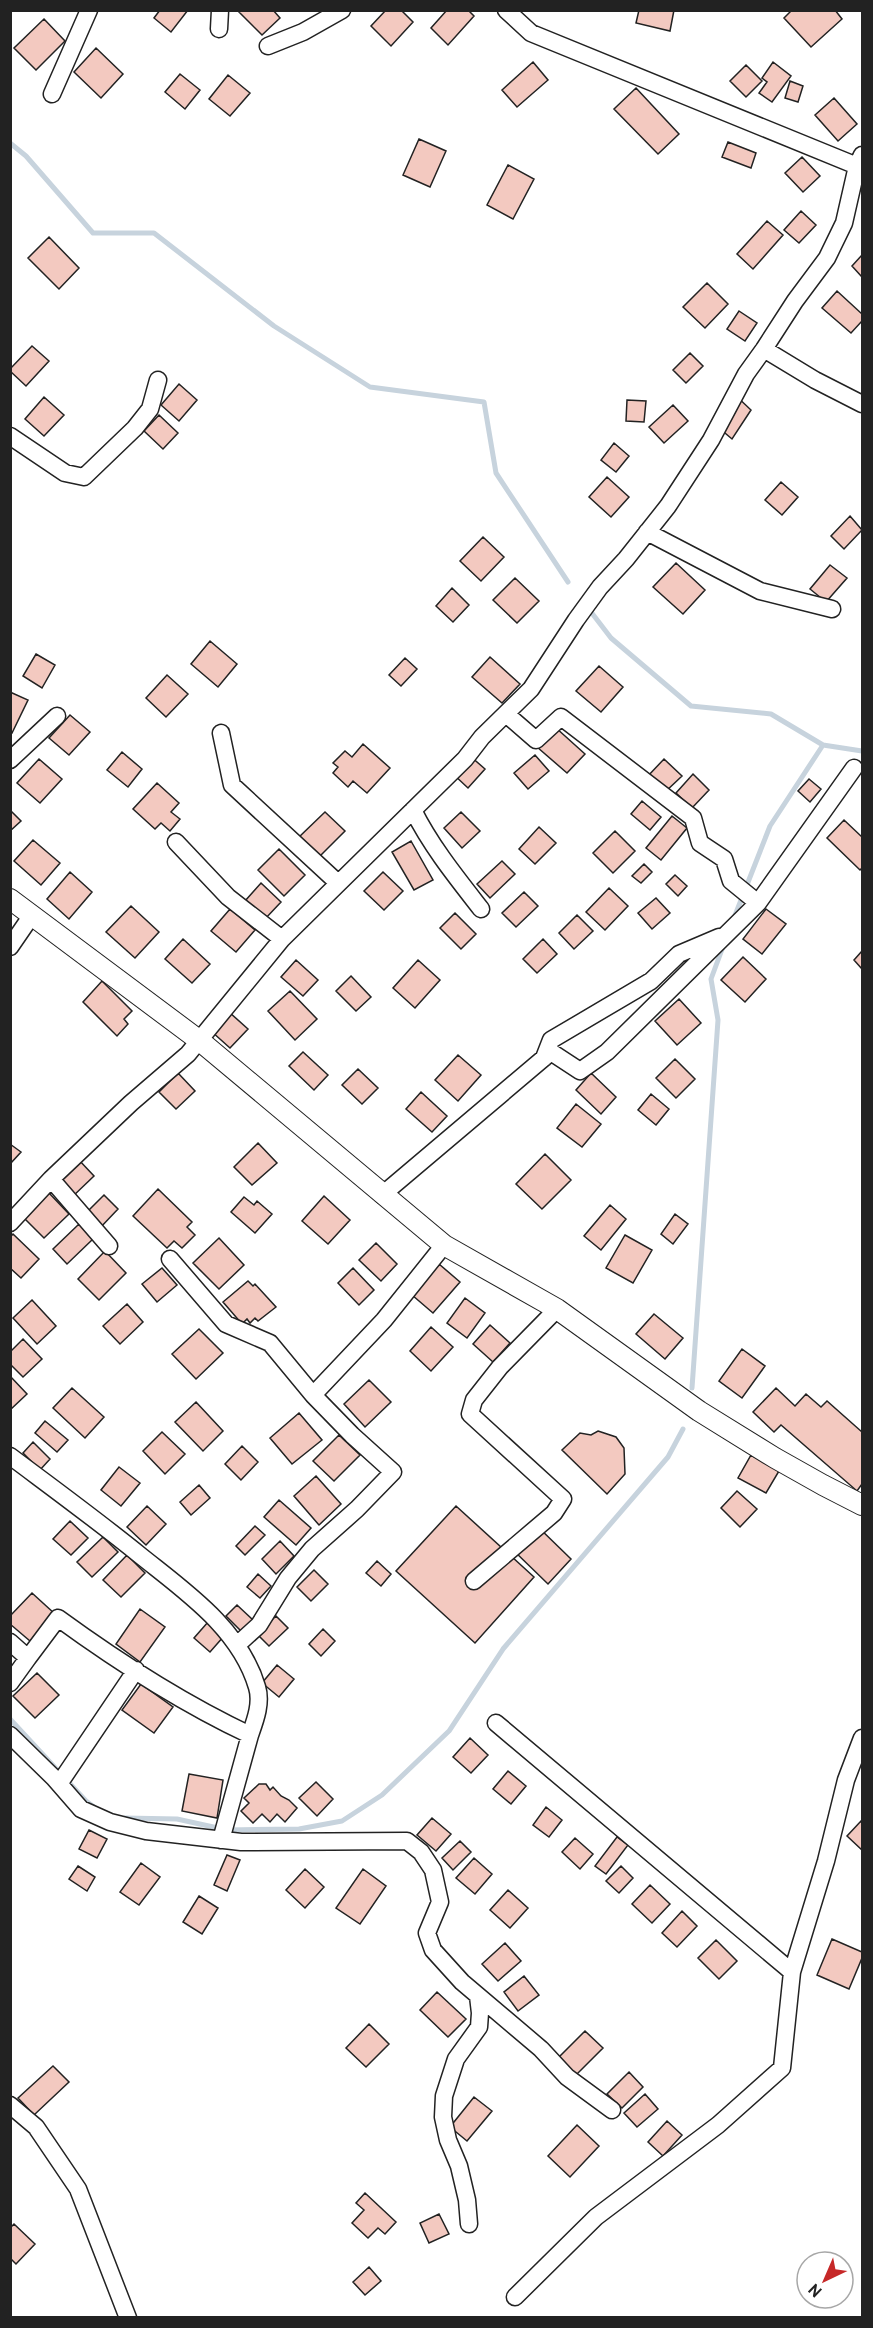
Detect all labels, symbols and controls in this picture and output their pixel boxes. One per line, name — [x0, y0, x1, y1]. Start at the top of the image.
north arrow — [795, 2250, 855, 2310]
text: N — [805, 2278, 827, 2301]

